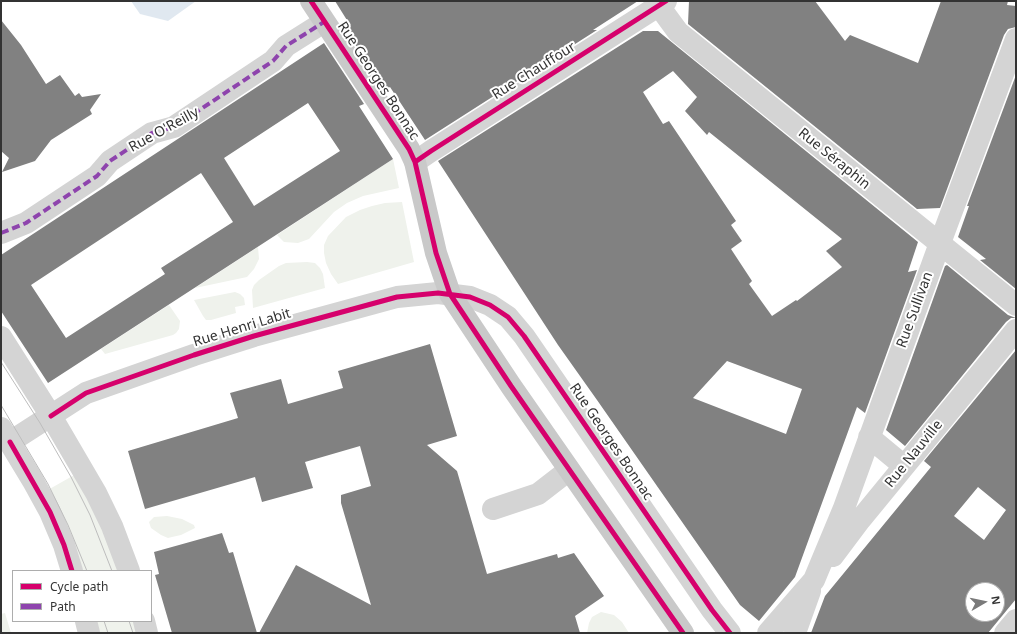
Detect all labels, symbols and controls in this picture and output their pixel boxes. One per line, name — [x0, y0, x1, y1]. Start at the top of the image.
street label: Rue Georges Bonnac — [334, 19, 422, 143]
street label: Rue Chauffour — [489, 39, 579, 103]
street label: Rue O'Reilly — [126, 104, 202, 156]
street label: Rue Séraphin — [795, 125, 873, 193]
street label: Rue Sullivan — [893, 270, 937, 350]
street label: Rue Henri Labit — [191, 305, 293, 351]
street label: Rue Georges Bonnac — [566, 380, 656, 504]
street label: Rue Nauville — [882, 417, 946, 491]
legend — [12, 570, 152, 622]
text: Cycle path — [50, 578, 108, 595]
north arrow — [965, 582, 1005, 622]
text: N — [988, 595, 1004, 606]
text: Path — [50, 598, 76, 615]

